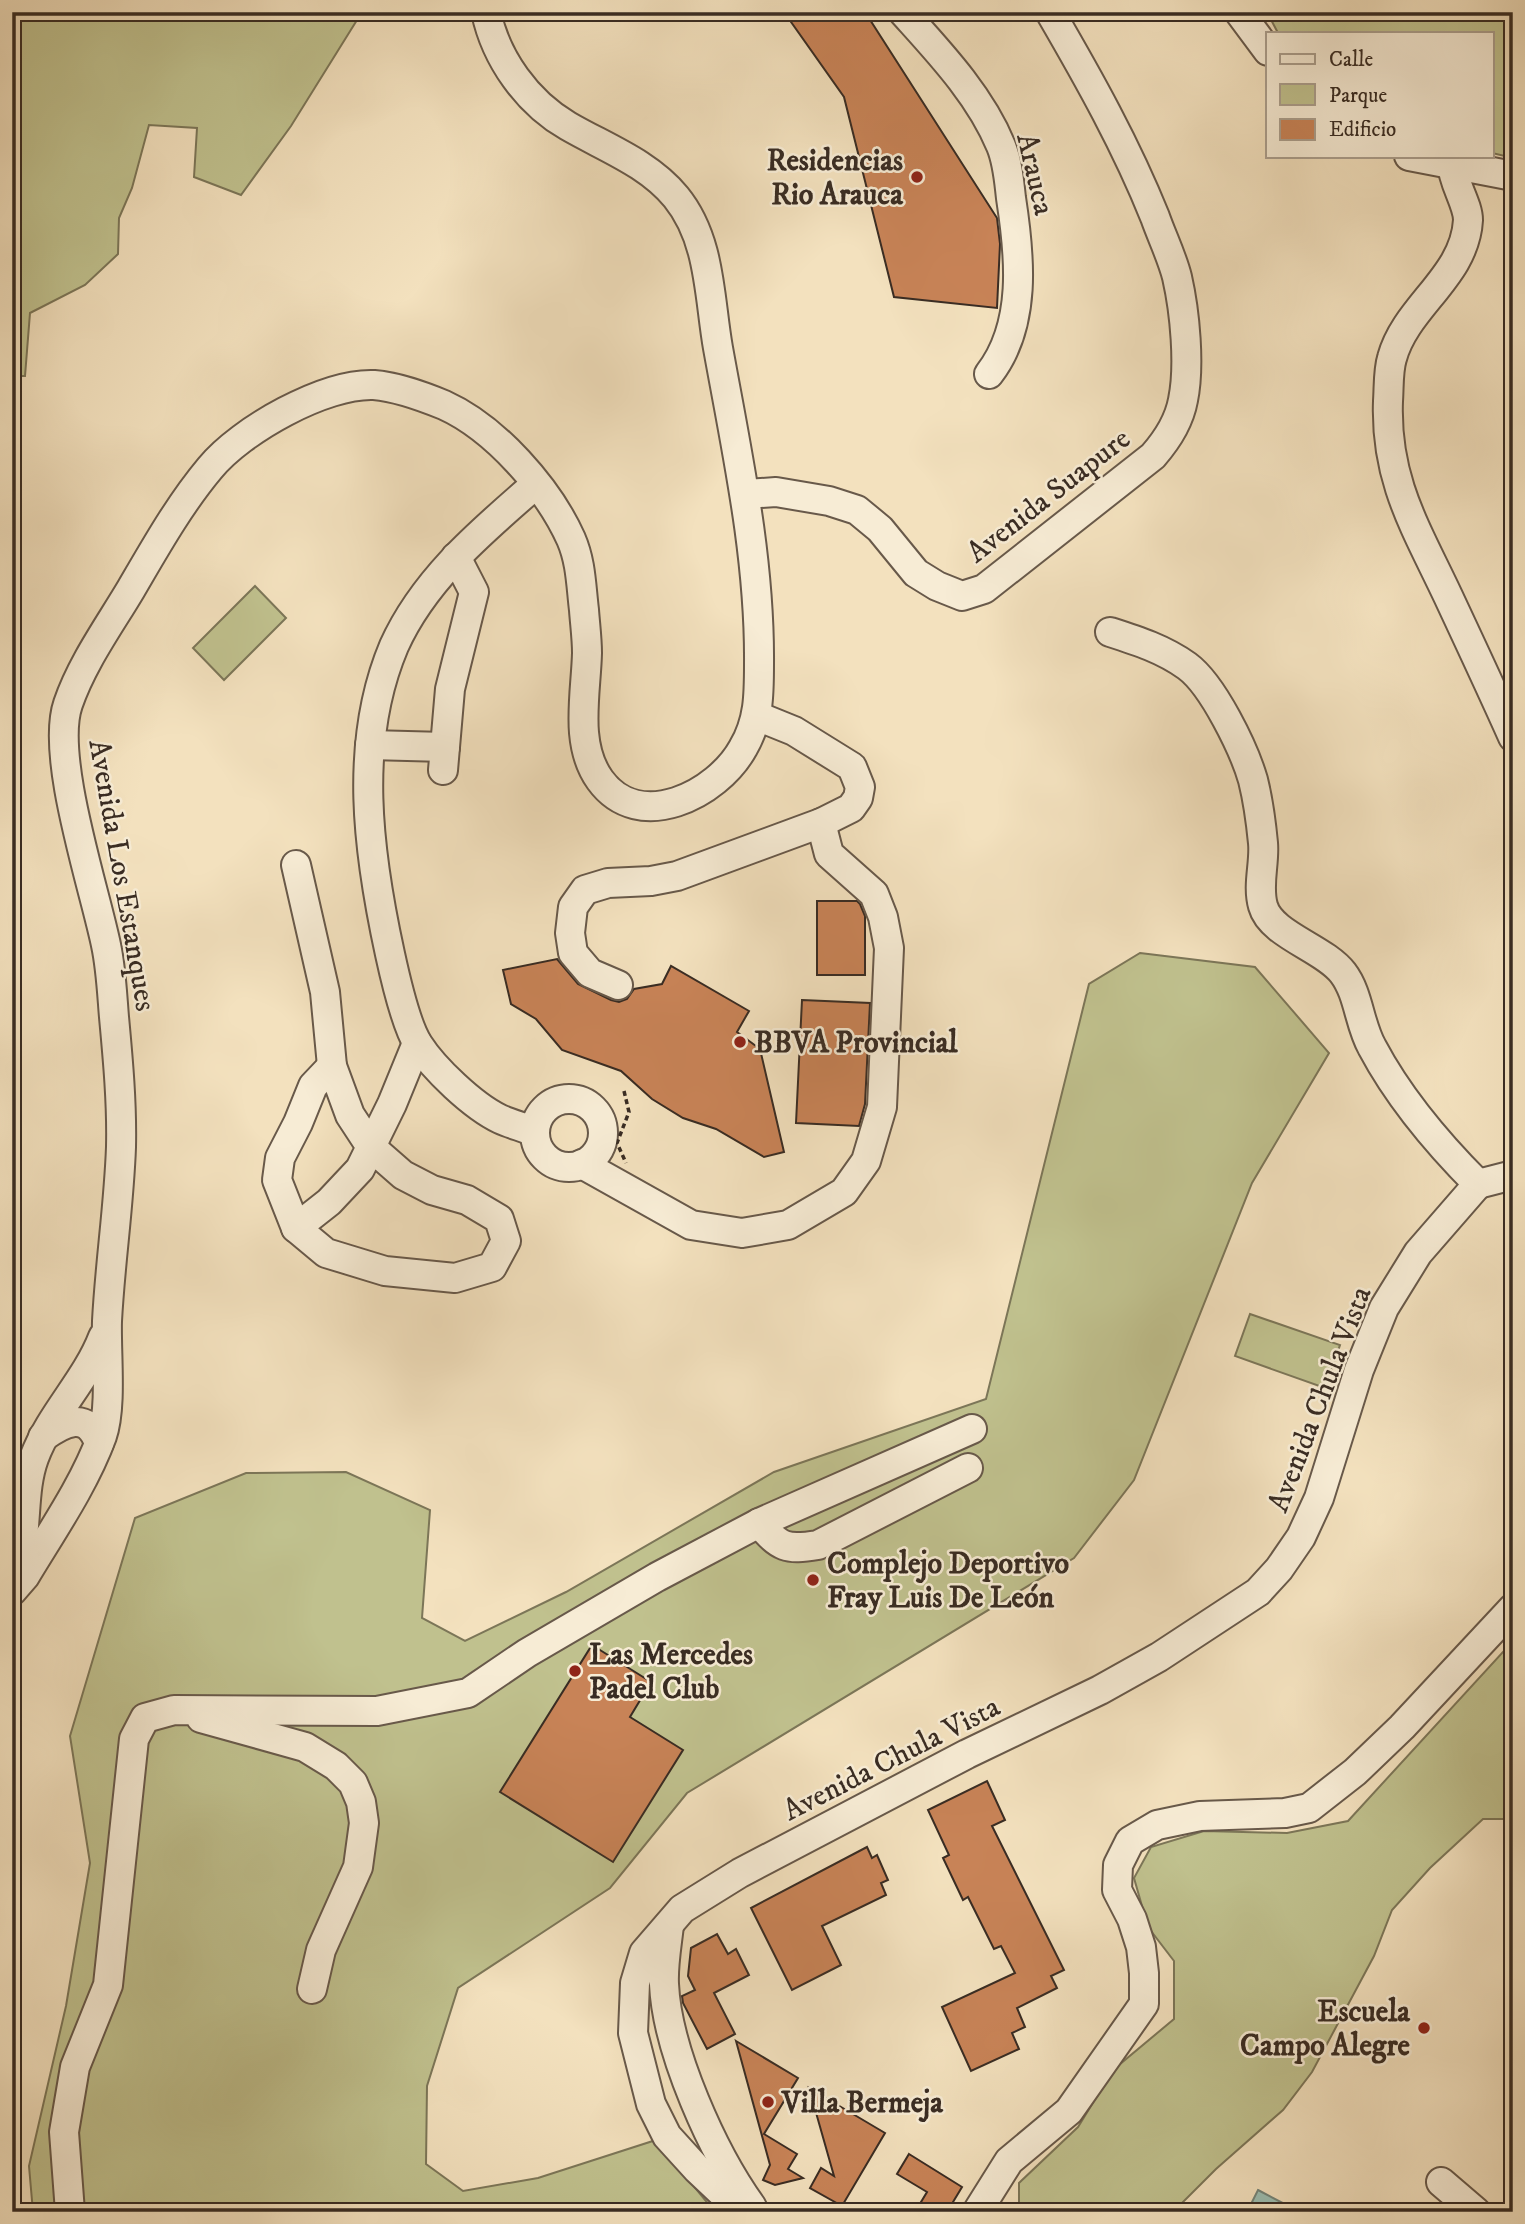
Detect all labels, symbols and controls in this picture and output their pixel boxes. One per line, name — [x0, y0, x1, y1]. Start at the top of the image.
legend — [1266, 32, 1494, 158]
text: Calle — [1329, 47, 1373, 73]
text: Parque — [1329, 83, 1387, 109]
text: Edificio — [1329, 117, 1396, 143]
street label: Arauca — [1007, 130, 1062, 219]
place label: Residencias Rio Arauca — [767, 143, 904, 214]
marker: Residencias Rio Arauca — [909, 169, 925, 185]
street label: Avenida Suapure — [960, 421, 1138, 572]
street label: Avenida Los Estanques — [79, 737, 164, 1014]
place label: BBVA Provincial — [754, 1025, 958, 1062]
marker: BBVA Provincial — [732, 1034, 748, 1050]
street label: Avenida Chula Vista — [1260, 1281, 1381, 1518]
place label: Complejo Deportivo Fray Luis De León — [827, 1546, 1069, 1617]
marker: Complejo Deportivo Fray Luis De León — [805, 1572, 821, 1588]
place label: Las Mercedes Padel Club — [589, 1637, 753, 1708]
marker: Las Mercedes Padel Club — [567, 1663, 583, 1679]
street label: Avenida Chula Vista — [777, 1689, 1007, 1830]
place label: Escuela Campo Alegre — [1240, 1994, 1411, 2065]
marker: Escuela Campo Alegre — [1416, 2020, 1432, 2036]
place label: Villa Bermeja — [781, 2085, 944, 2122]
marker: Villa Bermeja — [760, 2094, 776, 2110]

